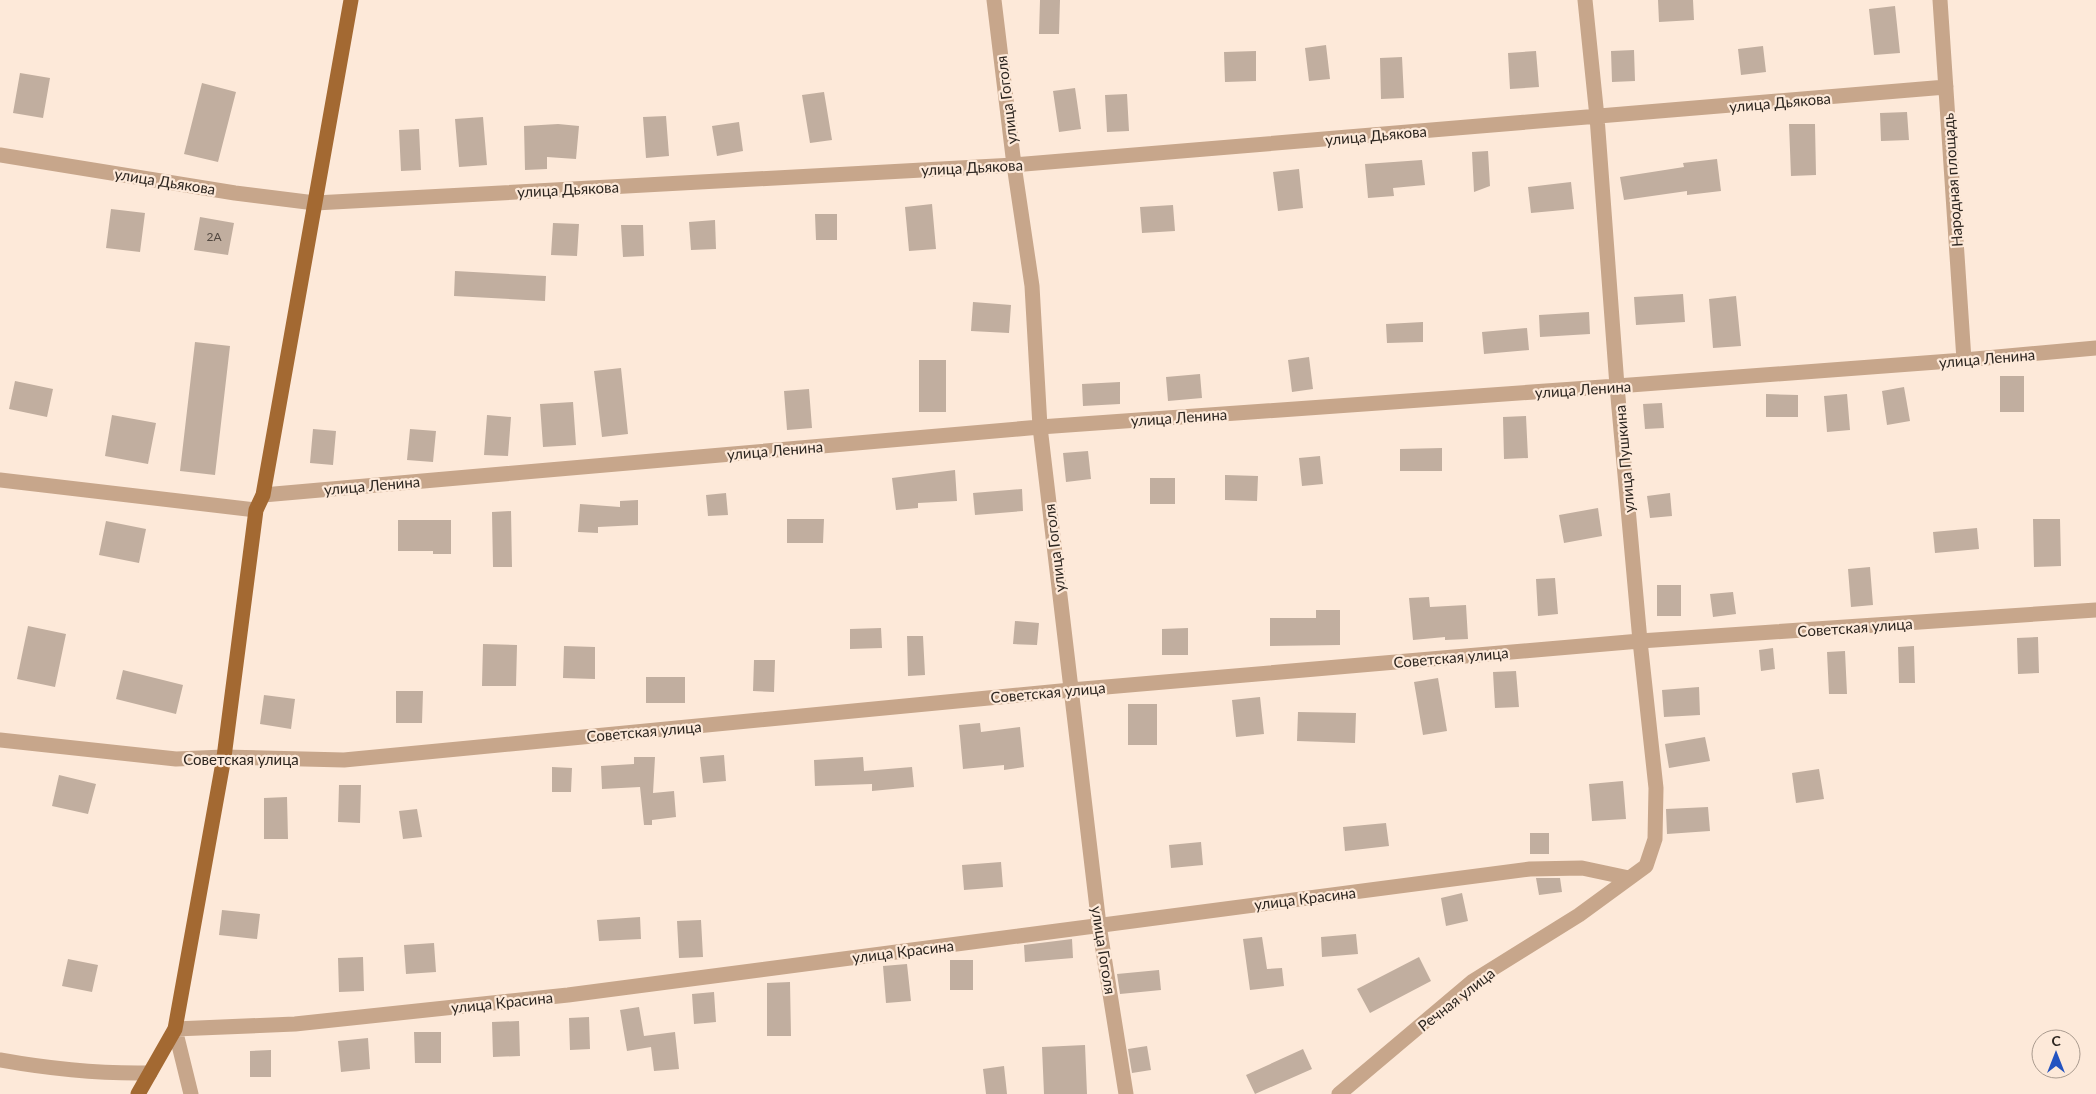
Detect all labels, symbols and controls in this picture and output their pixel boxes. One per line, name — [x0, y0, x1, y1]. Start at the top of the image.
street label: улица Гоголя — [992, 55, 1020, 145]
street label: улица Дьякова — [1728, 89, 1832, 115]
street label: Народная площадь — [1938, 112, 1966, 248]
street label: улица Дьякова — [1324, 122, 1428, 148]
street label: улица Дьякова — [921, 155, 1023, 179]
street label: улица Дьякова — [113, 164, 217, 198]
street label: улица Дьякова — [517, 177, 619, 201]
house number: 2А — [206, 229, 222, 244]
street label: улица Ленина — [1938, 345, 2036, 371]
street label: улица Ленина — [1534, 377, 1632, 401]
street label: улица Пушкина — [1610, 404, 1638, 514]
street label: улица Ленина — [1130, 405, 1228, 429]
street label: улица Ленина — [726, 437, 824, 463]
street label: улица Ленина — [323, 472, 421, 498]
street label: улица Гоголя — [1040, 503, 1068, 593]
street label: Советская улица — [1797, 614, 1913, 640]
street label: Советская улица — [1393, 643, 1509, 671]
street label: Советская улица — [990, 678, 1106, 706]
street label: Советская улица — [586, 717, 702, 745]
street label: Советская улица — [183, 750, 299, 768]
street label: улица Красина — [1253, 883, 1357, 913]
street label: улица Гоголя — [1088, 905, 1120, 995]
street label: улица Красина — [851, 936, 955, 966]
street label: Речная улица — [1414, 963, 1498, 1035]
street label: улица Красина — [450, 988, 554, 1016]
north arrow — [2031, 1029, 2081, 1079]
text: С — [2051, 1032, 2061, 1049]

